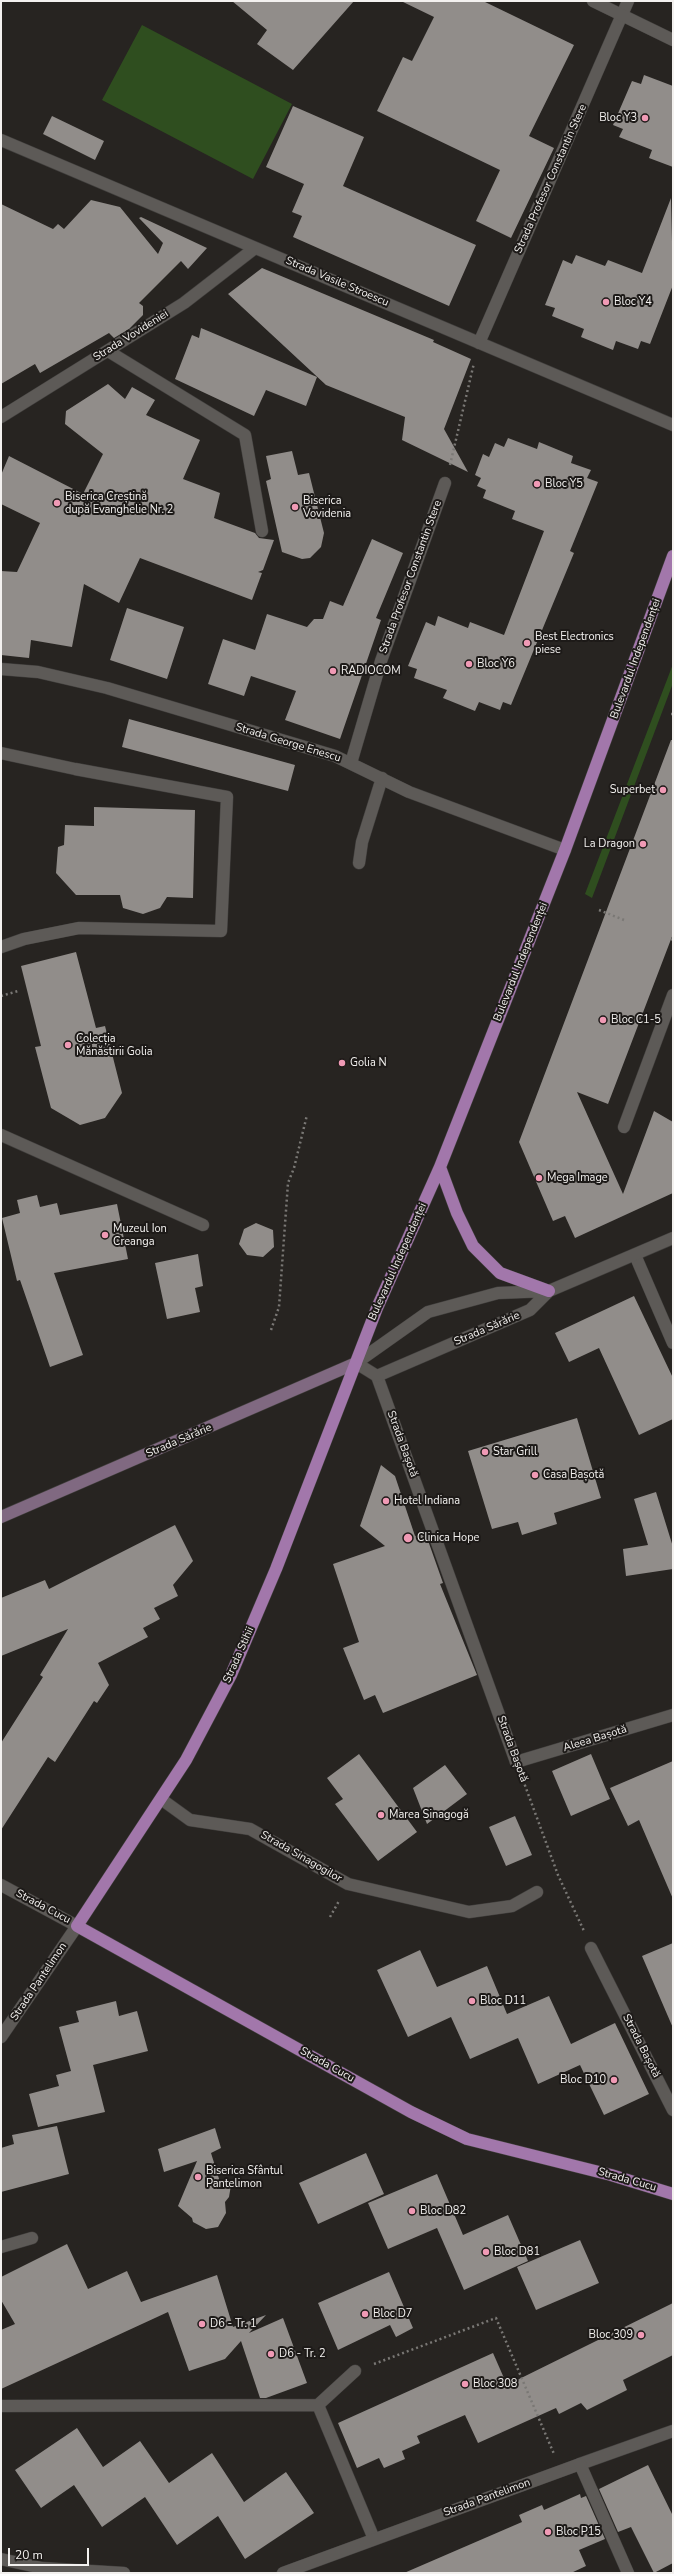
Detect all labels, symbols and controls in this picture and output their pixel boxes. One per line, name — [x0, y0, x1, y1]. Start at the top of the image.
street label: Strada Profesor Constantin Stere — [512, 102, 590, 256]
place label: Bloc Y3 — [599, 111, 637, 125]
marker: Bloc Y3 — [640, 113, 650, 123]
street label: Strada Vasile Stroescu — [283, 254, 391, 310]
place label: Bloc Y4 — [614, 295, 652, 309]
marker: Bloc Y4 — [601, 297, 611, 307]
street label: Strada Vovideniei — [91, 308, 171, 364]
place label: Bloc Y5 — [545, 477, 583, 491]
marker: Bloc Y5 — [532, 479, 542, 489]
place label: Biserica Creștină după Evanghelie Nr. 2 — [65, 490, 173, 516]
place label: Biserica Vovidenia — [303, 494, 351, 520]
marker: Biserica Creștină după Evanghelie Nr. 2 — [52, 498, 62, 508]
street label: Strada Profesor Constantin Stere — [377, 499, 445, 655]
marker: Biserica Vovidenia — [290, 502, 300, 512]
street label: Bulevardul Independenței — [608, 597, 664, 721]
place label: Best Electronics piese — [535, 630, 614, 656]
marker: Best Electronics piese — [522, 638, 532, 648]
place label: Bloc Y6 — [477, 657, 515, 671]
marker: Bloc Y6 — [464, 659, 474, 669]
place label: RADIOCOM — [341, 664, 401, 678]
marker: RADIOCOM — [328, 666, 338, 676]
street label: Strada George Enescu — [234, 721, 342, 765]
place label: Superbet — [610, 783, 655, 797]
marker: Superbet — [658, 785, 668, 795]
place label: La Dragon — [584, 837, 635, 851]
marker: La Dragon — [638, 839, 648, 849]
street label: Bulevardul Independenței — [491, 901, 551, 1023]
place label: Bloc C1-5 — [611, 1013, 661, 1027]
marker: Bloc C1-5 — [598, 1015, 608, 1025]
place label: Colecția Mănăstirii Golia — [76, 1032, 153, 1058]
marker: Colecția Mănăstirii Golia — [63, 1040, 73, 1050]
place label: Golia N — [350, 1056, 387, 1070]
marker: Golia N — [337, 1058, 347, 1068]
place label: Mega Image — [547, 1171, 608, 1185]
marker: Mega Image — [534, 1173, 544, 1183]
street label: Bulevardul Independenței — [366, 1201, 430, 1323]
place label: Muzeul Ion Creanga — [113, 1222, 167, 1248]
marker: Muzeul Ion Creanga — [100, 1230, 110, 1240]
street label: Strada Sărărie — [452, 1309, 522, 1349]
street label: Strada Bașotă — [384, 1409, 420, 1479]
street label: Strada Sărărie — [144, 1421, 214, 1461]
place label: Star Grill — [493, 1445, 537, 1459]
marker: Star Grill — [480, 1447, 490, 1457]
place label: Casa Bașotă — [543, 1468, 604, 1482]
marker: Casa Bașotă — [530, 1470, 540, 1480]
place label: Hotel Indiana — [394, 1494, 460, 1508]
marker: Hotel Indiana — [381, 1496, 391, 1506]
place label: Clinica Hope — [417, 1531, 479, 1545]
marker: Clinica Hope — [402, 1532, 414, 1544]
street label: Strada Stihii — [221, 1625, 257, 1685]
street label: Strada Bașotă — [494, 1714, 530, 1784]
street label: Aleea Bașotă — [562, 1723, 628, 1755]
place label: Marea Sinagogă — [389, 1808, 469, 1822]
marker: Marea Sinagogă — [376, 1810, 386, 1820]
street label: Strada Sinagogilor — [258, 1828, 344, 1886]
street label: Strada Cucu — [13, 1887, 73, 1927]
street label: Strada Pantelimon — [8, 1940, 70, 2024]
place label: Bloc D11 — [480, 1994, 526, 2008]
marker: Bloc D11 — [467, 1996, 477, 2006]
street label: Strada Bașotă — [619, 2012, 663, 2080]
street label: Strada Cucu — [298, 2045, 356, 2085]
place label: Bloc D10 — [560, 2073, 606, 2087]
marker: Bloc D10 — [609, 2075, 619, 2085]
place label: Biserica Sfântul Pantelimon — [206, 2164, 283, 2190]
street label: Strada Cucu — [596, 2165, 658, 2195]
marker: Biserica Sfântul Pantelimon — [193, 2172, 203, 2182]
place label: Bloc D82 — [420, 2204, 466, 2218]
marker: Bloc D82 — [407, 2206, 417, 2216]
place label: Bloc D81 — [494, 2245, 540, 2259]
marker: Bloc D81 — [481, 2247, 491, 2257]
place label: Bloc D7 — [373, 2307, 412, 2321]
marker: Bloc D7 — [360, 2309, 370, 2319]
place label: D6 - Tr. 1 — [210, 2317, 256, 2331]
marker: D6 - Tr. 1 — [197, 2319, 207, 2329]
place label: Bloc 309 — [589, 2328, 633, 2342]
marker: Bloc 309 — [636, 2330, 646, 2340]
place label: D6 - Tr. 2 — [279, 2347, 325, 2361]
marker: D6 - Tr. 2 — [266, 2349, 276, 2359]
place label: Bloc 308 — [473, 2377, 517, 2391]
marker: Bloc 308 — [460, 2379, 470, 2389]
street label: Strada Pantelimon — [442, 2476, 532, 2520]
place label: Bloc P15 — [556, 2525, 601, 2539]
marker: Bloc P15 — [543, 2527, 553, 2537]
scale bar — [10, 2540, 91, 2566]
text: 20 m — [15, 2547, 43, 2563]

